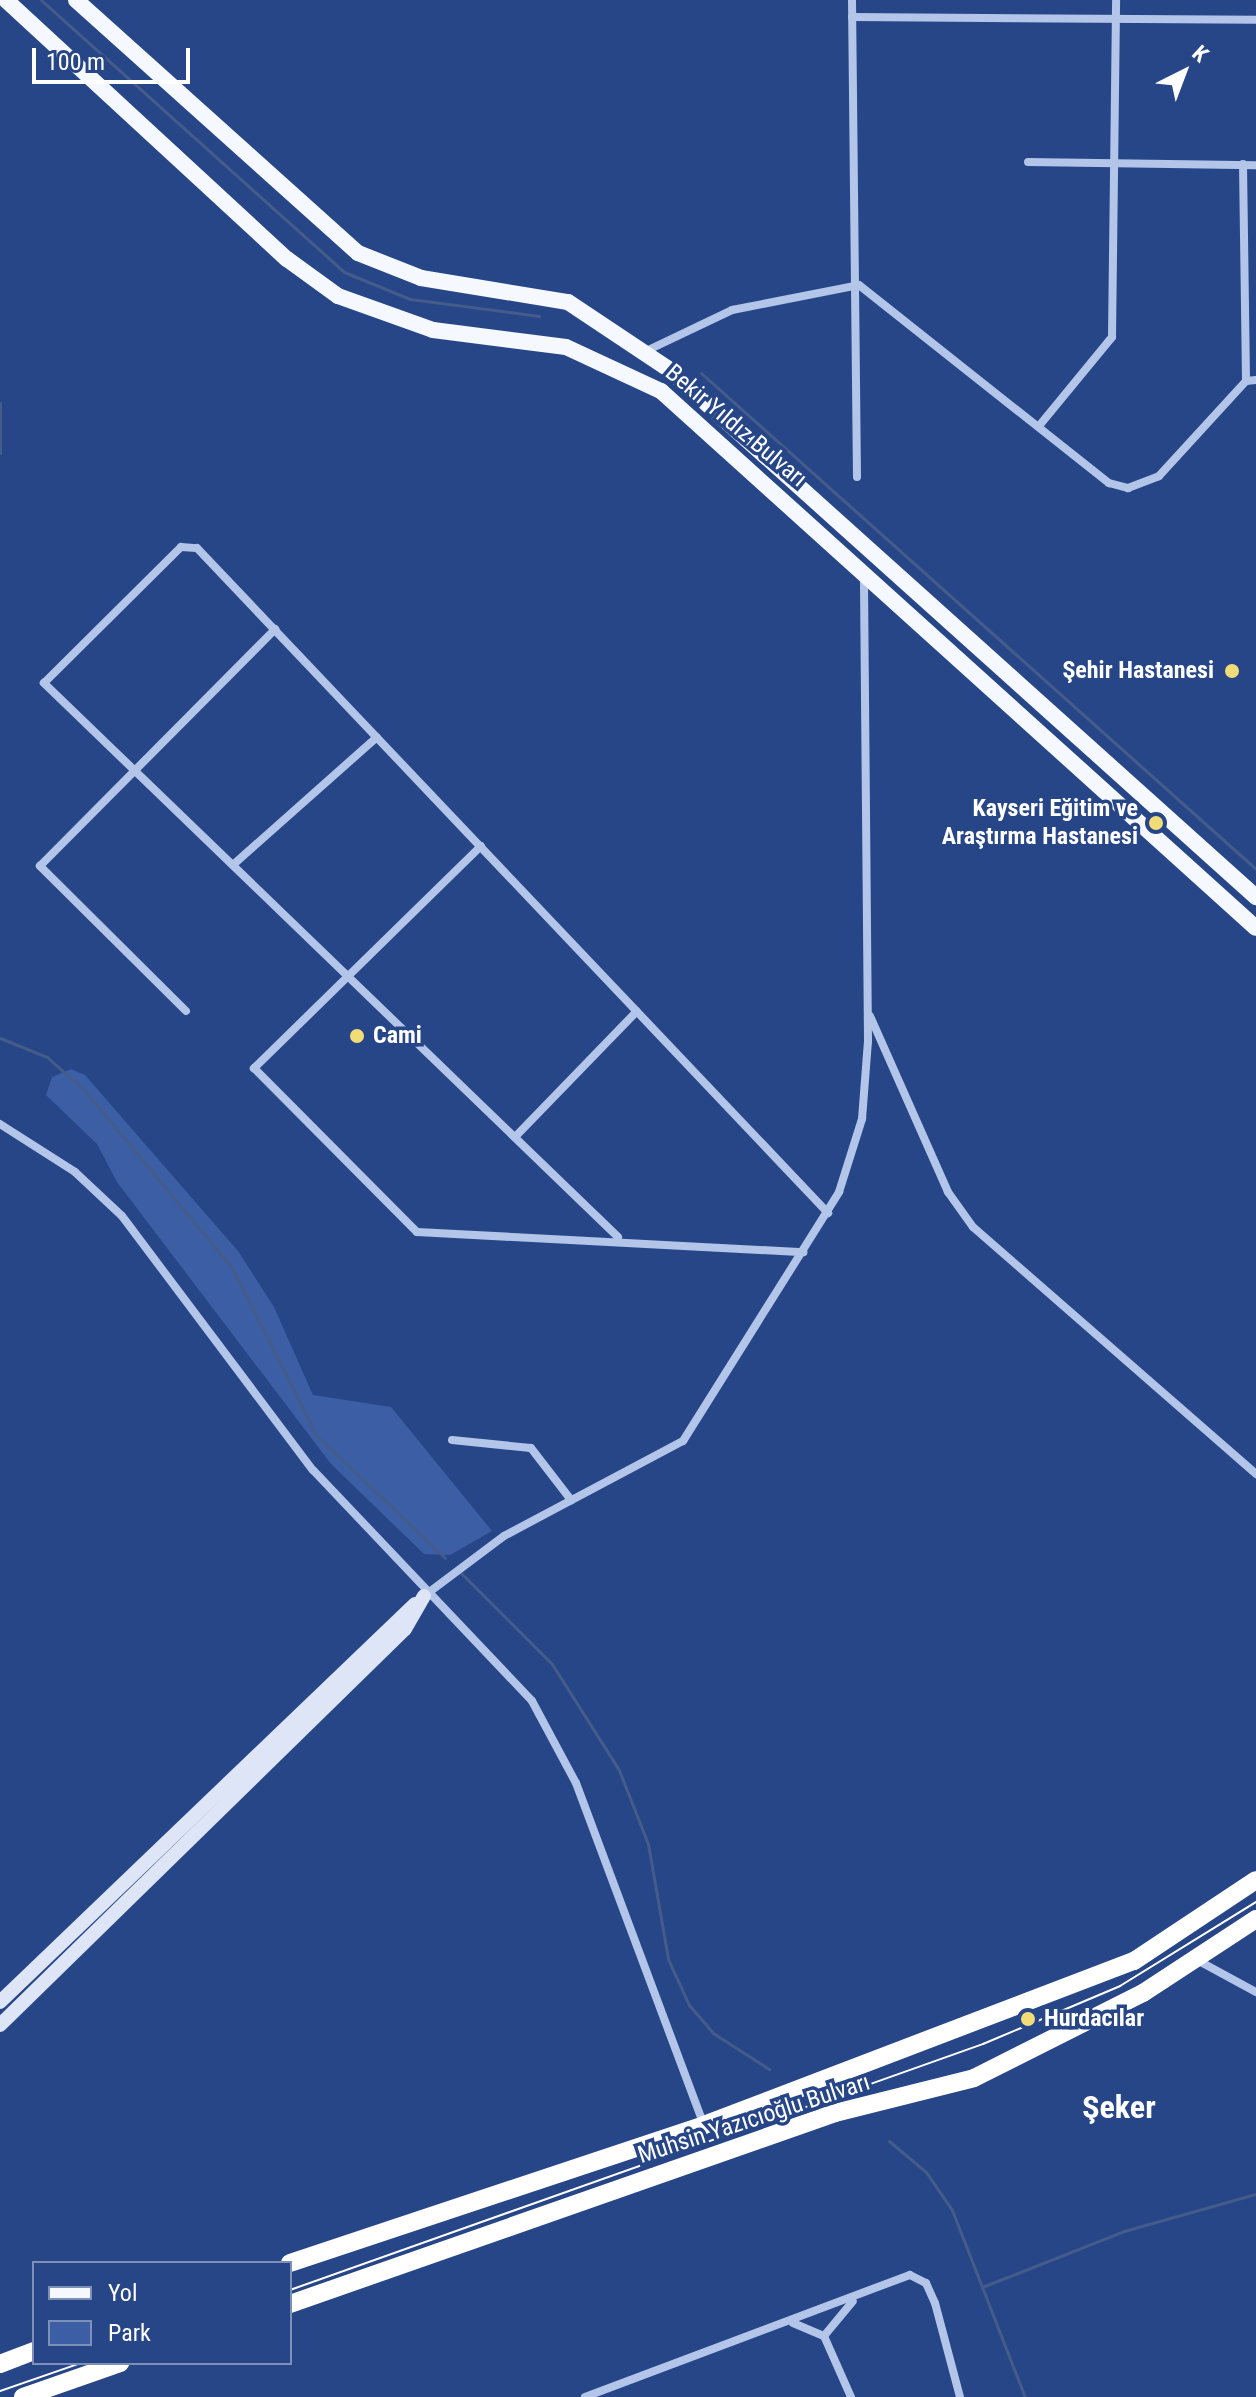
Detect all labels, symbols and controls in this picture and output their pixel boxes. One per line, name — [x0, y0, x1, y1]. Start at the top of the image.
scale bar — [36, 32, 194, 82]
north arrow — [1144, 32, 1224, 112]
text: K — [1188, 40, 1213, 67]
text: 100 m — [46, 48, 105, 76]
street label: Bekir Yıldız Bulvarı — [659, 359, 813, 493]
place label: Şehir Hastanesi — [1062, 657, 1214, 685]
marker: Şehir Hastanesi — [1221, 660, 1243, 682]
place label: Kayseri Eğitim ve Araştırma Hastanesi — [942, 795, 1138, 851]
marker: Kayseri Eğitim ve Araştırma Hastanesi — [1145, 812, 1167, 834]
place label: Cami — [373, 1022, 422, 1050]
marker: Cami — [348, 1027, 366, 1045]
place label: Hurdacılar — [1044, 2005, 1144, 2033]
marker: Hurdacılar — [1019, 2010, 1037, 2028]
street label: Muhsin Yazıcıoğlu Bulvarı — [634, 2068, 874, 2170]
district label: Şeker — [1082, 2088, 1156, 2126]
legend — [32, 2261, 292, 2365]
text: Yol — [108, 2279, 137, 2307]
text: Park — [108, 2319, 151, 2347]

